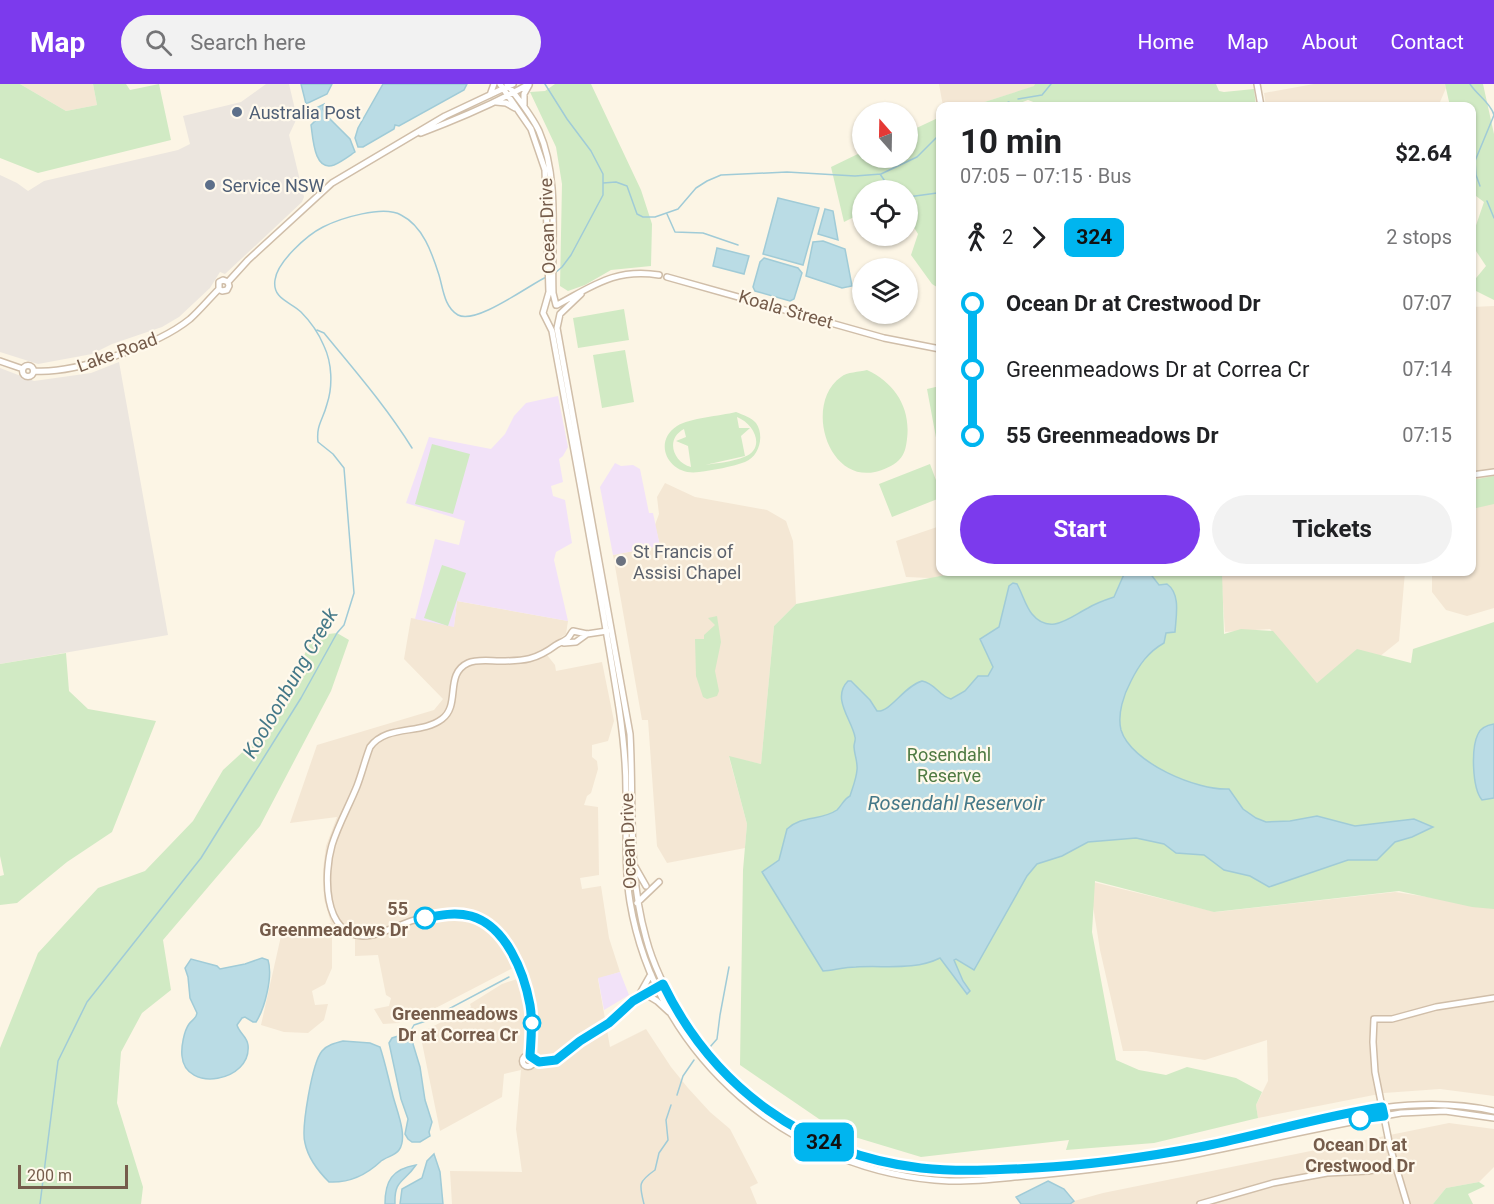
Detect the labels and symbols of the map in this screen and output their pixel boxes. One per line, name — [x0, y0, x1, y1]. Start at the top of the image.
place label: Australia Post — [249, 102, 361, 123]
north arrow — [852, 102, 918, 168]
marker: Australia Post — [230, 105, 244, 119]
place label: Service NSW — [222, 175, 325, 196]
marker: Service NSW — [203, 178, 217, 192]
street label: Ocean Drive — [535, 178, 559, 274]
street label: Koala Street — [736, 286, 836, 333]
street label: Lake Road — [74, 328, 160, 376]
place label: St Francis of Assisi Chapel — [633, 541, 741, 583]
marker: St Francis of Assisi Chapel — [614, 554, 628, 568]
water label: Kooloonbung Creek — [237, 603, 343, 762]
park label: Rosendahl Reserve — [907, 744, 991, 786]
water label: Rosendahl Reservoir — [868, 791, 1046, 815]
street label: Ocean Drive — [616, 793, 640, 889]
place label: 55 Greenmeadows Dr — [259, 898, 408, 940]
marker: 55 Greenmeadows Dr — [414, 907, 436, 929]
place label: Greenmeadows Dr at Correa Cr — [392, 1003, 518, 1045]
marker: Greenmeadows Dr at Correa Cr — [523, 1014, 541, 1032]
marker: Ocean Dr at Crestwood Dr — [1349, 1108, 1371, 1130]
line badge: 324 — [790, 1122, 858, 1162]
place label: Ocean Dr at Crestwood Dr — [1305, 1134, 1415, 1176]
scale bar — [18, 1162, 128, 1190]

